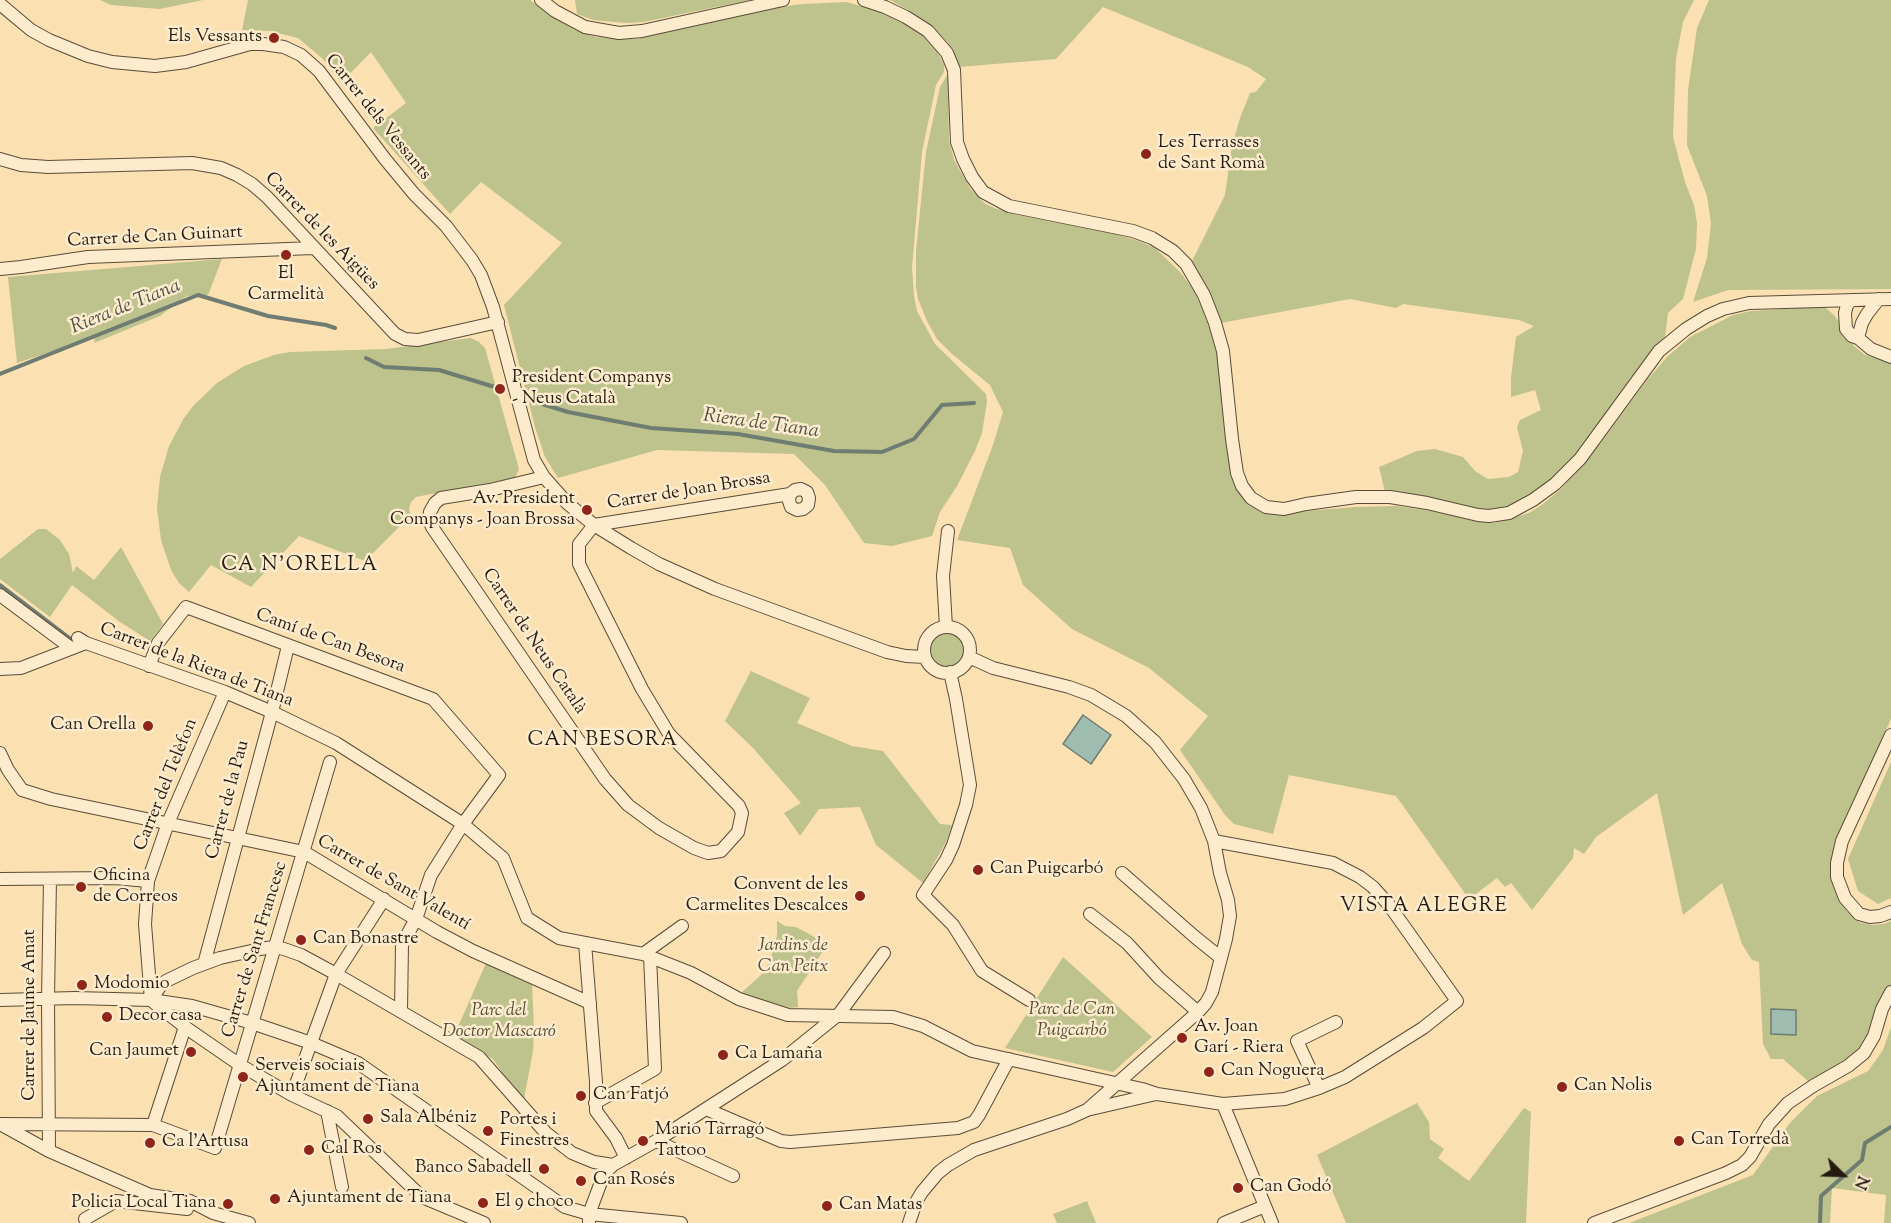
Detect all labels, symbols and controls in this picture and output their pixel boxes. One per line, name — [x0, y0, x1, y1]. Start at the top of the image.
place label: Els Vessants — [168, 27, 262, 49]
marker: Els Vessants — [267, 31, 281, 45]
street label: Carrer dels Vessants — [319, 50, 435, 186]
place label: Les Terrasses de Sant Romà — [1158, 133, 1265, 176]
marker: Les Terrasses de Sant Romà — [1139, 147, 1153, 161]
street label: Carrer de les Aigües — [259, 169, 383, 295]
street label: Carrer de Can Guinart — [67, 223, 243, 253]
marker: El Carmelità — [279, 248, 293, 262]
place label: El Carmelità — [248, 264, 324, 306]
water label: Riera de Tiana — [67, 275, 185, 341]
place label: President Companys - Neus Català — [512, 368, 671, 410]
marker: President Companys - Neus Català — [493, 382, 507, 396]
water label: Riera de Tiana — [702, 405, 820, 445]
street label: Carrer de Joan Brossa — [606, 468, 772, 516]
place label: Av. President Companys - Joan Brossa — [390, 489, 575, 532]
marker: Av. President Companys - Joan Brossa — [580, 503, 594, 517]
district label: CA N'ORELLA — [221, 555, 379, 579]
street label: Carrer de Neus Català — [476, 565, 590, 719]
street label: Camí de Can Besora — [252, 605, 408, 679]
street label: Carrer de la Riera de Tiana — [96, 619, 296, 713]
place label: Can Orella — [50, 715, 136, 737]
street label: Carrer del Telèfon — [131, 716, 203, 854]
marker: Can Orella — [141, 719, 155, 733]
district label: CAN BESORA — [528, 730, 678, 754]
street label: Carrer de la Pau — [203, 738, 255, 862]
street label: Carrer de Sant Valentí — [313, 831, 473, 937]
street label: Carrer de Sant Francesc — [219, 859, 293, 1041]
place label: Can Puigcarbó — [990, 859, 1103, 881]
marker: Can Puigcarbó — [971, 863, 985, 877]
place label: Oficina de Correos — [93, 866, 178, 908]
place label: Convent de les Carmelites Descalces — [686, 875, 848, 918]
marker: Oficina de Correos — [74, 880, 88, 894]
marker: Convent de les Carmelites Descalces — [853, 889, 867, 903]
district label: VISTA ALEGRE — [1340, 896, 1508, 920]
street label: Carrer de Jaume Amat — [20, 929, 42, 1101]
place label: Can Bonastre — [313, 929, 419, 951]
marker: Can Bonastre — [294, 933, 308, 947]
park label: Jardins de Can Peitx — [758, 936, 828, 978]
place label: Modomio — [94, 974, 170, 996]
marker: Modomio — [75, 978, 89, 992]
park label: Parc de Can Puigcarbó — [1029, 1000, 1115, 1042]
park label: Parc del Doctor Mascaró — [442, 1001, 556, 1044]
place label: Decor casa — [119, 1006, 202, 1028]
marker: Decor casa — [100, 1010, 114, 1024]
place label: Av. Joan Garí - Riera — [1194, 1017, 1284, 1060]
marker: Av. Joan Garí - Riera — [1175, 1031, 1189, 1045]
place label: Can Jaumet — [89, 1041, 179, 1063]
place label: Ca Lamaña — [735, 1044, 823, 1066]
marker: Can Jaumet — [184, 1045, 198, 1059]
marker: Ca Lamaña — [716, 1048, 730, 1062]
place label: Serveis sociais Ajuntament de Tiana — [255, 1056, 419, 1098]
place label: Can Noguera — [1221, 1061, 1325, 1083]
marker: Can Noguera — [1202, 1065, 1216, 1079]
marker: Serveis sociais Ajuntament de Tiana — [236, 1070, 250, 1084]
place label: Can Nolis — [1574, 1076, 1652, 1098]
marker: Can Nolis — [1555, 1080, 1569, 1094]
place label: Can Fatjó — [593, 1085, 669, 1107]
marker: Can Fatjó — [574, 1089, 588, 1103]
place label: Sala Albéniz — [380, 1108, 477, 1130]
place label: Portes i Finestres — [500, 1110, 569, 1152]
marker: Sala Albéniz — [361, 1112, 375, 1126]
place label: Mario Tarragó Tattoo — [655, 1120, 764, 1162]
marker: Portes i Finestres — [481, 1124, 495, 1138]
place label: Can Torredà — [1691, 1130, 1789, 1152]
place label: Ca l'Artusa — [162, 1132, 249, 1154]
marker: Mario Tarragó Tattoo — [636, 1134, 650, 1148]
marker: Can Torredà — [1672, 1134, 1686, 1148]
marker: Ca l'Artusa — [143, 1136, 157, 1150]
place label: Cal Ros — [321, 1139, 382, 1161]
marker: Cal Ros — [302, 1143, 316, 1157]
north arrow — [1813, 1145, 1873, 1205]
place label: Banco Sabadell — [415, 1158, 532, 1180]
marker: Banco Sabadell — [537, 1162, 551, 1176]
place label: Can Rosés — [593, 1170, 675, 1192]
text: N — [1847, 1172, 1873, 1193]
marker: Can Rosés — [574, 1174, 588, 1188]
place label: Can Godó — [1250, 1177, 1331, 1199]
marker: Can Godó — [1231, 1181, 1245, 1195]
place label: Ajuntament de Tiana — [287, 1188, 451, 1210]
marker: Ajuntament de Tiana — [268, 1192, 282, 1206]
place label: El 9 choco — [495, 1192, 574, 1214]
place label: Policia Local Tiana — [71, 1193, 216, 1215]
place label: Can Matas — [839, 1195, 922, 1217]
marker: El 9 choco — [476, 1196, 490, 1210]
marker: Policia Local Tiana — [221, 1197, 235, 1211]
marker: Can Matas — [820, 1199, 834, 1213]

